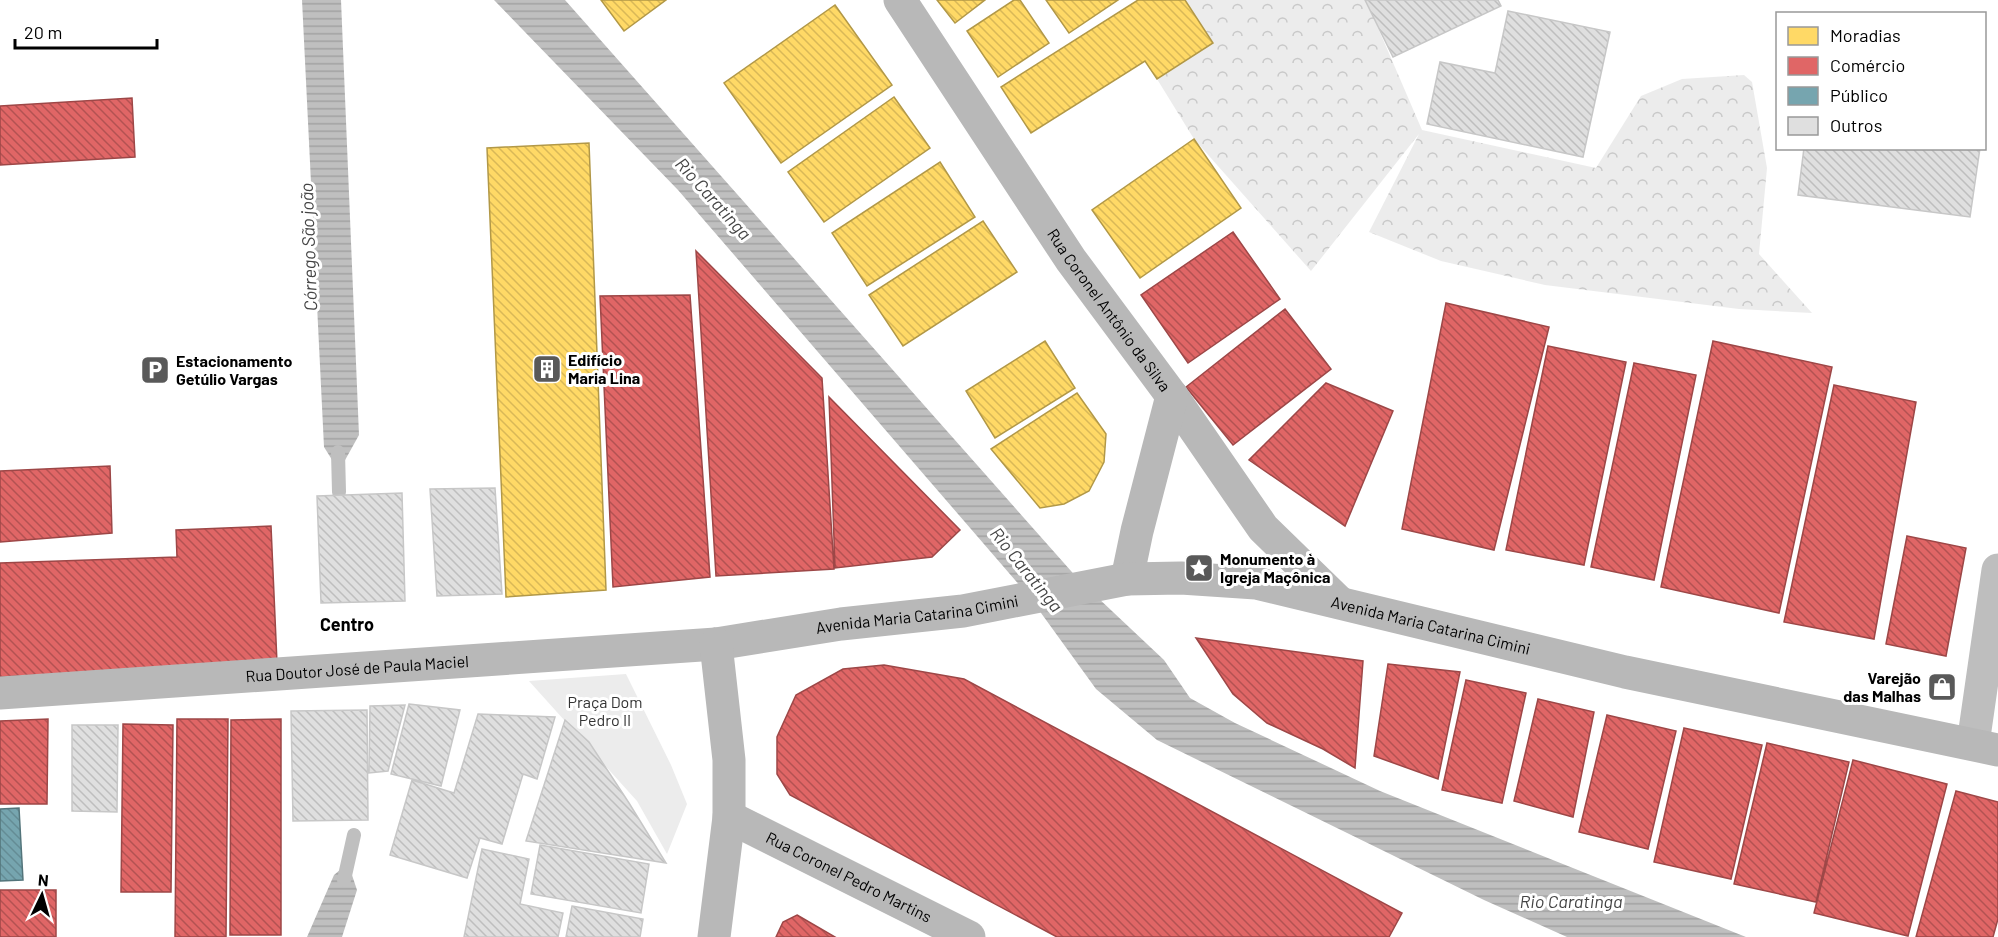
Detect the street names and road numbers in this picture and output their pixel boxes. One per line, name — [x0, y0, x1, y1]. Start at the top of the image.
street label: Rua Coronel Antônio da Silva — [1044, 225, 1175, 395]
street label: Avenida Maria Catarina Cimini — [814, 590, 1020, 637]
street label: Avenida Maria Catarina Cimini — [1329, 591, 1533, 658]
street label: Rua Doutor José de Paula Maciel — [245, 651, 469, 685]
street label: Rua Coronel Pedro Martins — [763, 827, 935, 926]

